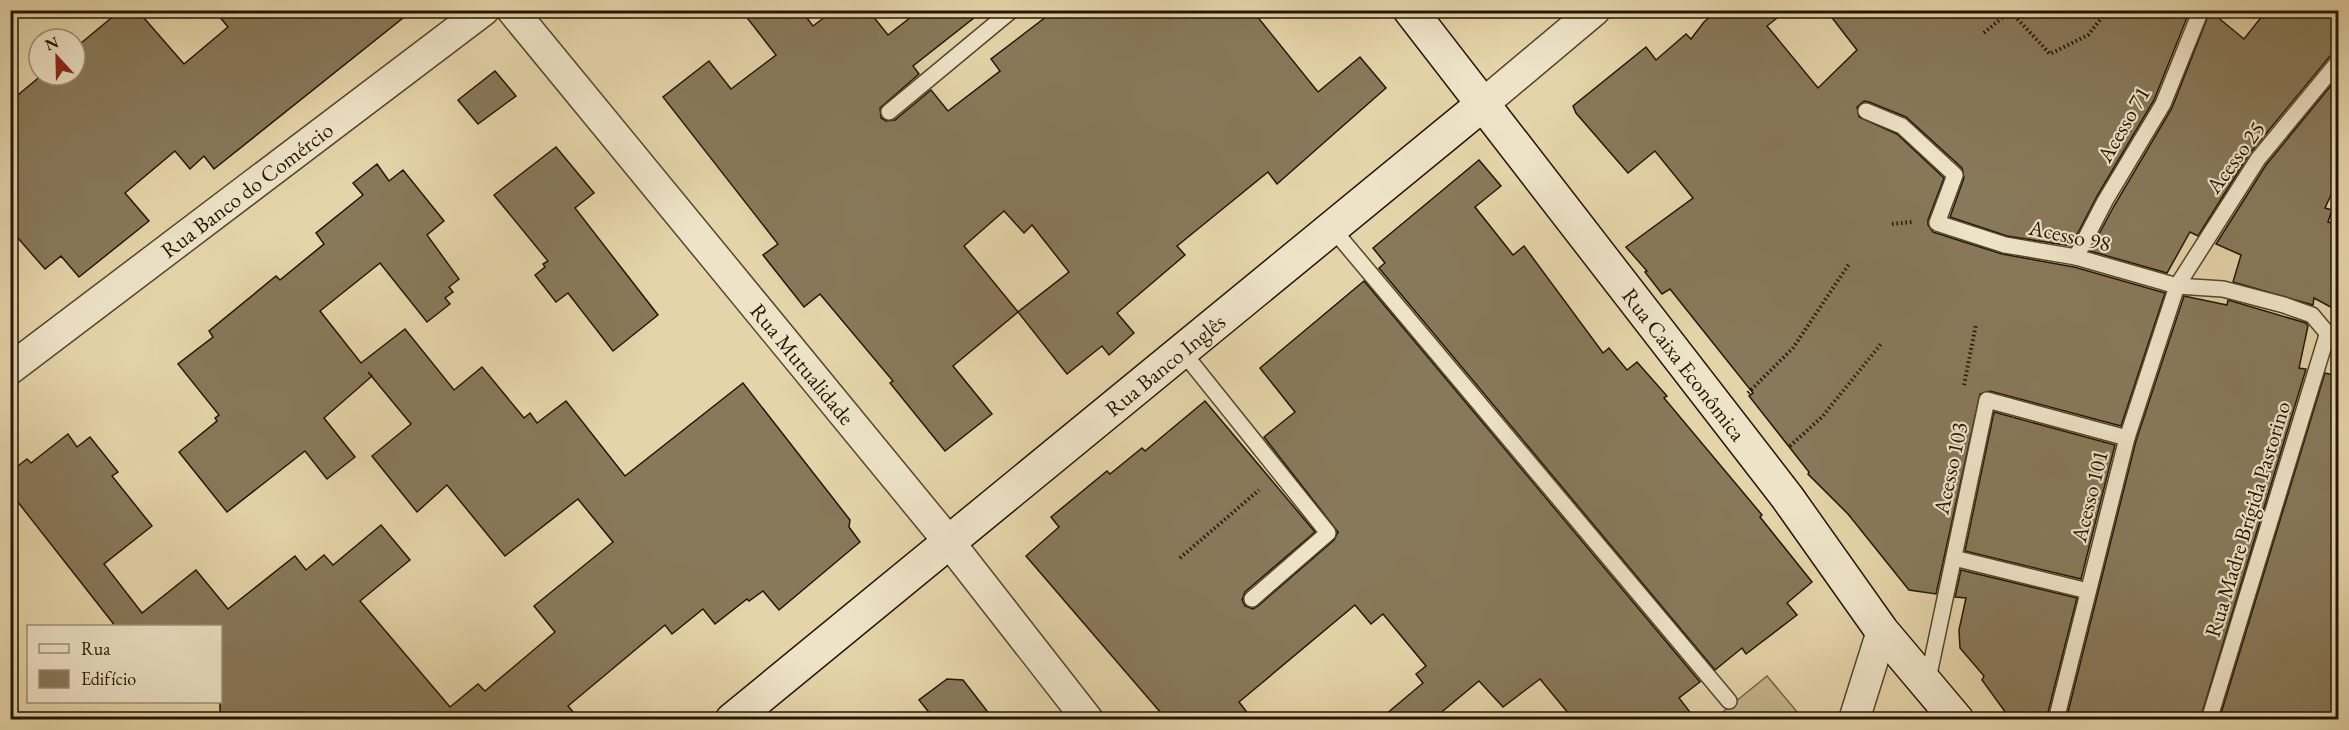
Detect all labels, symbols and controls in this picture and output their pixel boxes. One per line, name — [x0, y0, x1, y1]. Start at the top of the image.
north arrow — [27, 27, 87, 87]
text: N — [42, 31, 62, 56]
street label: Acesso 71 — [2090, 81, 2157, 168]
street label: Rua Banco do Comércio — [155, 115, 339, 265]
street label: Acesso 25 — [2199, 115, 2272, 200]
street label: Acesso 98 — [2025, 212, 2113, 258]
street label: Rua Caixa Econômica — [1615, 282, 1752, 447]
street label: Rua Mutualidade — [744, 297, 861, 432]
street label: Rua Banco Inglês — [1099, 307, 1231, 423]
street label: Rua Madre Brígida Pastorino — [2198, 398, 2297, 641]
street label: Acesso 103 — [1926, 419, 1974, 518]
street label: Acesso 101 — [2064, 447, 2115, 546]
legend — [27, 625, 222, 703]
text: Rua — [81, 637, 111, 660]
text: Edifício — [81, 667, 136, 690]

